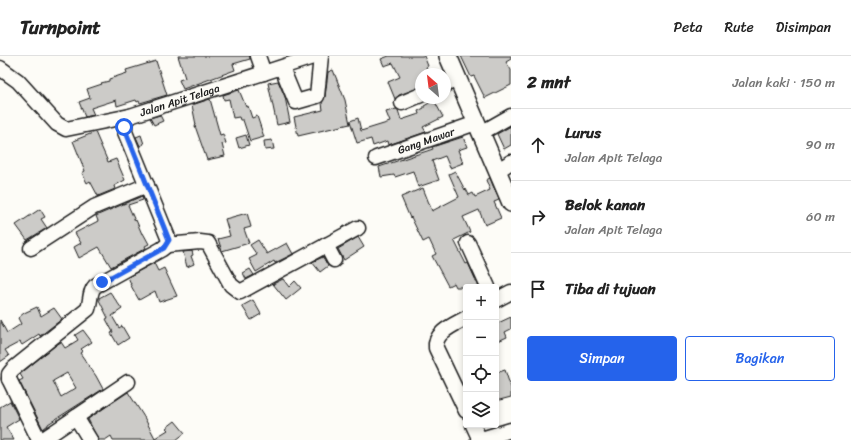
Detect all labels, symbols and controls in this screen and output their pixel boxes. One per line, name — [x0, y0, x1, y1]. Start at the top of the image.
text: Turnpoint — [20, 11, 101, 44]
text: Peta — [674, 15, 702, 40]
text: Rute — [724, 15, 754, 40]
text: Disimpan — [776, 15, 831, 40]
text: 2 mnt — [527, 67, 570, 97]
north arrow — [415, 68, 451, 104]
text: Jalan kaki · 150 m — [732, 71, 835, 94]
street label: Jalan Apit Telaga — [137, 79, 222, 122]
route start — [115, 118, 133, 136]
text: Lurus — [565, 120, 601, 146]
street label: Gang Mawar — [395, 122, 459, 160]
text: 90 m — [805, 133, 835, 156]
icon: ahead — [527, 134, 549, 156]
text: Jalan Apit Telaga — [565, 146, 662, 169]
text: Belok kanan — [565, 192, 645, 218]
text: 60 m — [806, 205, 835, 228]
icon: right — [527, 206, 549, 228]
text: Jalan Apit Telaga — [565, 218, 662, 241]
route end — [93, 273, 111, 291]
text: Tiba di tujuan — [565, 276, 656, 302]
icon: arrive — [527, 278, 549, 300]
map controls — [463, 284, 499, 428]
button: + — [463, 284, 499, 320]
button: − — [463, 320, 499, 356]
button: Simpan — [527, 336, 677, 381]
button: Bagikan — [685, 336, 835, 381]
button: locate — [463, 356, 499, 392]
button: layers — [463, 392, 499, 428]

